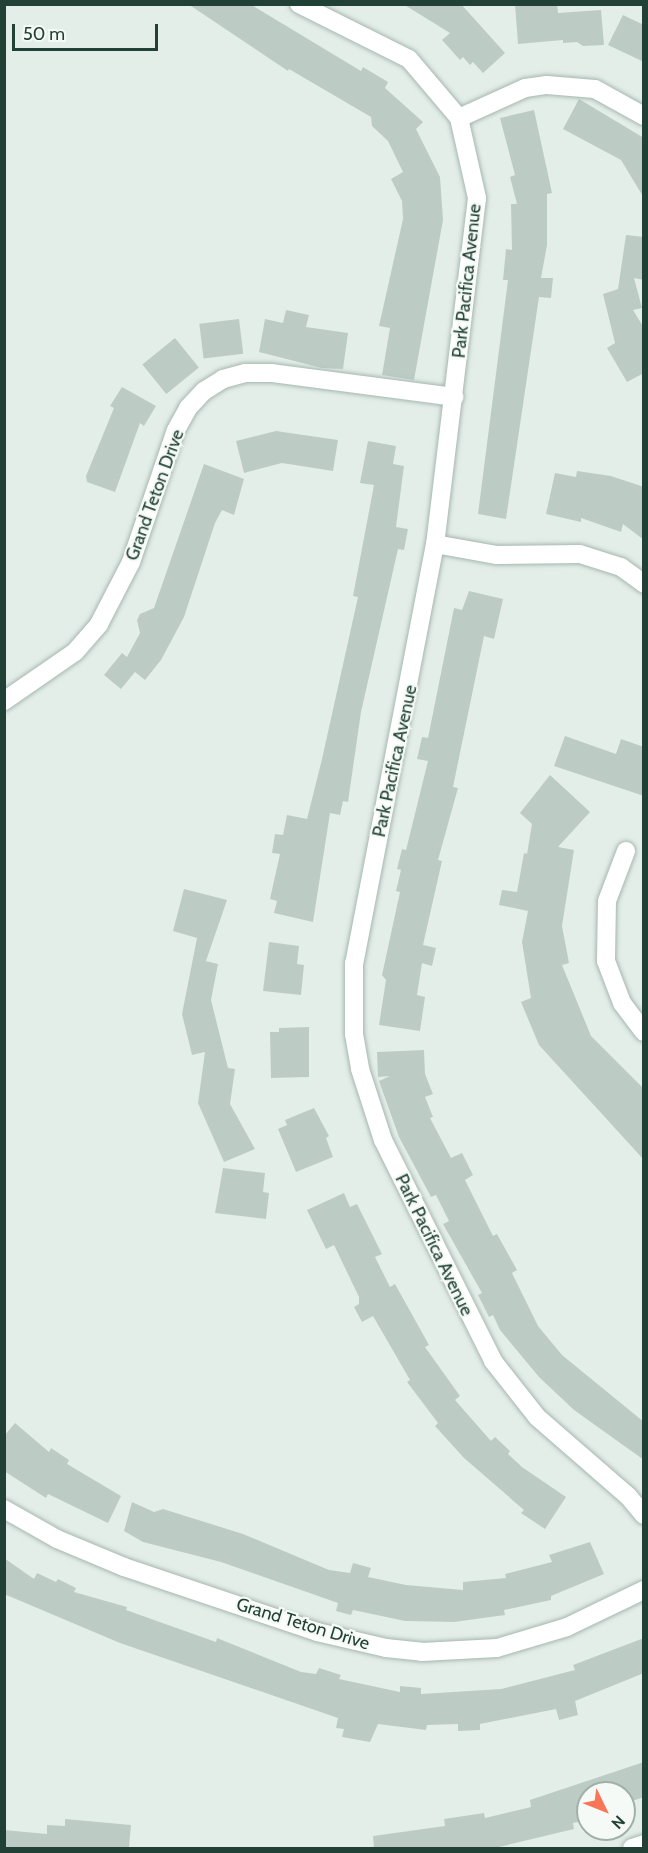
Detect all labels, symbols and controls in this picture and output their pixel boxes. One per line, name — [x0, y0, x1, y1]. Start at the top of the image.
scale bar — [15, 12, 160, 50]
text: 50 m — [23, 23, 65, 45]
street label: Park Pacifica Avenue — [448, 203, 486, 359]
street label: Grand Teton Drive — [121, 426, 189, 564]
street label: Park Pacifica Avenue — [368, 683, 422, 839]
street label: Park Pacifica Avenue — [390, 1171, 478, 1319]
street label: Grand Teton Drive — [234, 1593, 372, 1655]
north arrow — [576, 1781, 636, 1841]
text: N — [607, 1812, 629, 1833]

